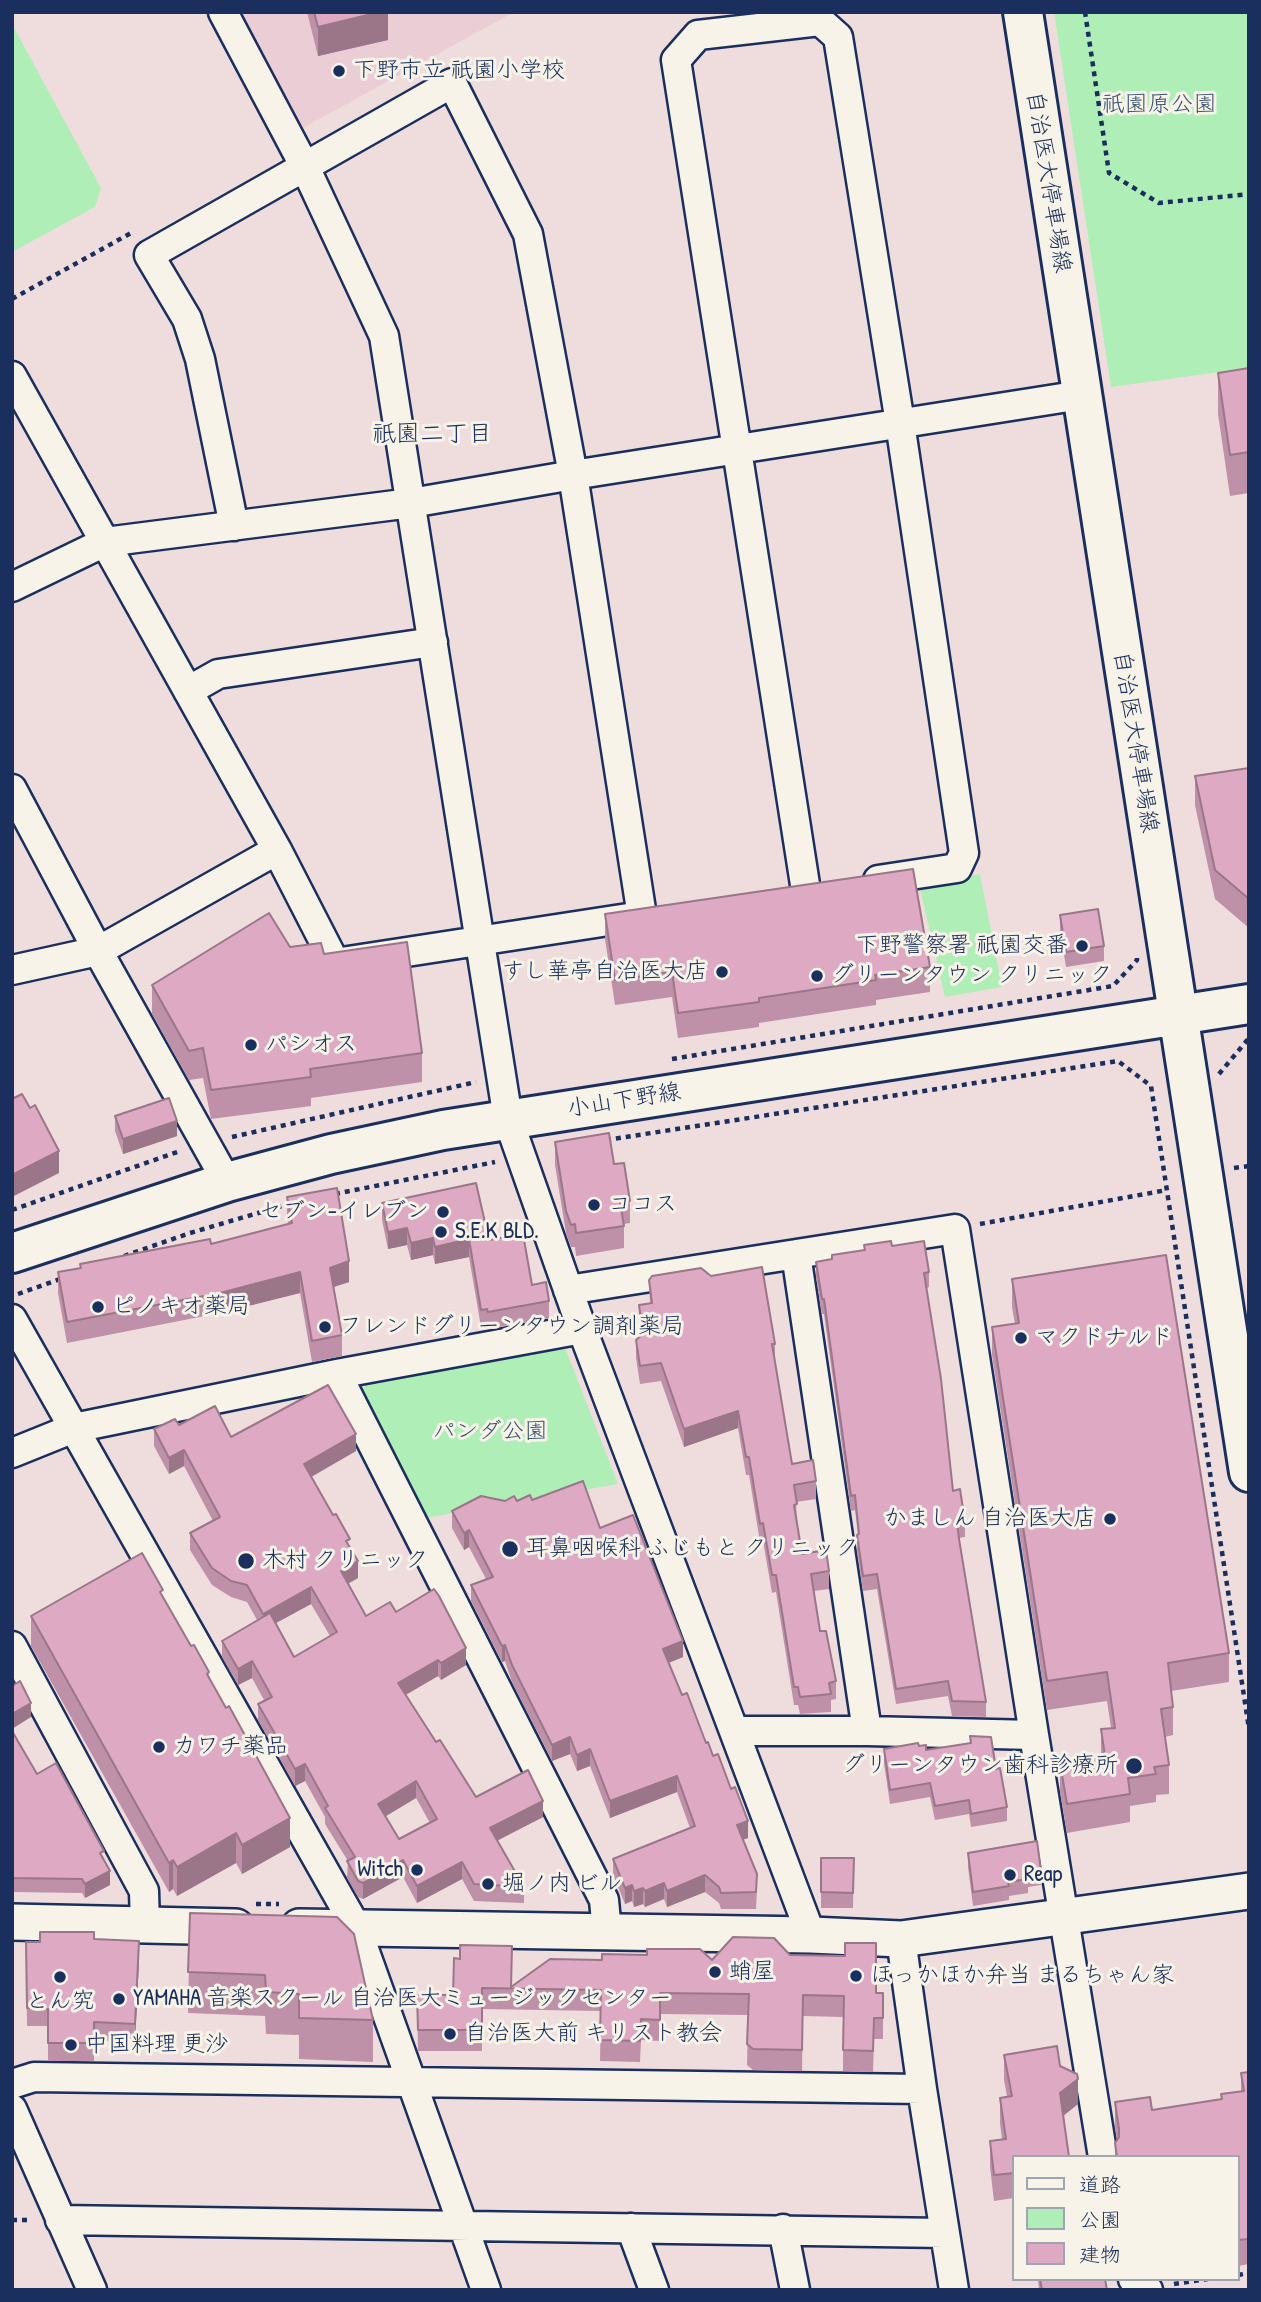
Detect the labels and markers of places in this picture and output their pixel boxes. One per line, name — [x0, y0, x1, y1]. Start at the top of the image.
place label: 下野市立 祇園小学校 — [353, 57, 565, 85]
marker: 下野市立 祇園小学校 — [331, 63, 347, 79]
place label: 下野警察署 祇園交番 — [856, 932, 1068, 960]
marker: 下野警察署 祇園交番 — [1074, 938, 1090, 954]
place label: すし華亭自治医大店 — [501, 958, 708, 986]
place label: グリーンタウン クリニック — [831, 962, 1112, 990]
marker: すし華亭自治医大店 — [714, 964, 730, 980]
marker: グリーンタウン クリニック — [809, 968, 825, 984]
place label: パシオス — [265, 1031, 357, 1059]
marker: パシオス — [243, 1037, 259, 1053]
place label: ココス — [608, 1191, 677, 1219]
marker: ココス — [586, 1197, 602, 1213]
place label: セブン-イレブン — [259, 1198, 429, 1226]
marker: セブン-イレブン — [435, 1204, 451, 1220]
place label: S.E.K BLD. — [455, 1218, 539, 1246]
marker: S.E.K BLD. — [433, 1224, 449, 1240]
place label: ピノキオ薬局 — [112, 1293, 250, 1321]
marker: ピノキオ薬局 — [90, 1299, 106, 1315]
place label: フレンドグリーンタウン調剤薬局 — [339, 1313, 684, 1341]
marker: フレンドグリーンタウン調剤薬局 — [317, 1319, 333, 1335]
place label: マクドナルド — [1035, 1324, 1173, 1352]
marker: マクドナルド — [1013, 1330, 1029, 1346]
place label: かましん 自治医大店 — [884, 1505, 1096, 1533]
marker: かましん 自治医大店 — [1102, 1511, 1118, 1527]
place label: 耳鼻咽喉科 ふじもと クリニック — [526, 1535, 859, 1563]
marker: 耳鼻咽喉科 ふじもと クリニック — [500, 1539, 520, 1559]
place label: 木村 クリニック — [262, 1547, 428, 1575]
marker: 木村 クリニック — [236, 1551, 256, 1571]
place label: カワチ薬品 — [173, 1733, 288, 1761]
marker: カワチ薬品 — [151, 1739, 167, 1755]
place label: グリーンタウン歯科診療所 — [842, 1752, 1118, 1780]
marker: グリーンタウン歯科診療所 — [1124, 1756, 1144, 1776]
place label: Witch — [357, 1856, 403, 1884]
place label: Reap — [1024, 1861, 1062, 1889]
marker: Witch — [409, 1862, 425, 1878]
marker: Reap — [1002, 1867, 1018, 1883]
place label: 堀ノ内 ビル — [502, 1870, 622, 1898]
marker: 堀ノ内 ビル — [480, 1876, 496, 1892]
place label: 蛸屋 — [729, 1958, 775, 1986]
place label: ほっかほか弁当 まるちゃん家 — [870, 1962, 1174, 1990]
marker: 蛸屋 — [707, 1964, 723, 1980]
marker: ほっかほか弁当 まるちゃん家 — [848, 1968, 864, 1984]
marker: とん究 — [52, 1969, 68, 1985]
place label: YAMAHA 音楽スクール 自治医大ミュージックセンター — [133, 1985, 672, 2013]
place label: とん究 — [26, 1988, 94, 2016]
marker: YAMAHA 音楽スクール 自治医大ミュージックセンター — [111, 1991, 127, 2007]
place label: 自治医大前 キリスト教会 — [464, 2020, 722, 2048]
marker: 自治医大前 キリスト教会 — [442, 2026, 458, 2042]
place label: 中国料理 更沙 — [85, 2031, 228, 2059]
marker: 中国料理 更沙 — [63, 2037, 79, 2053]

